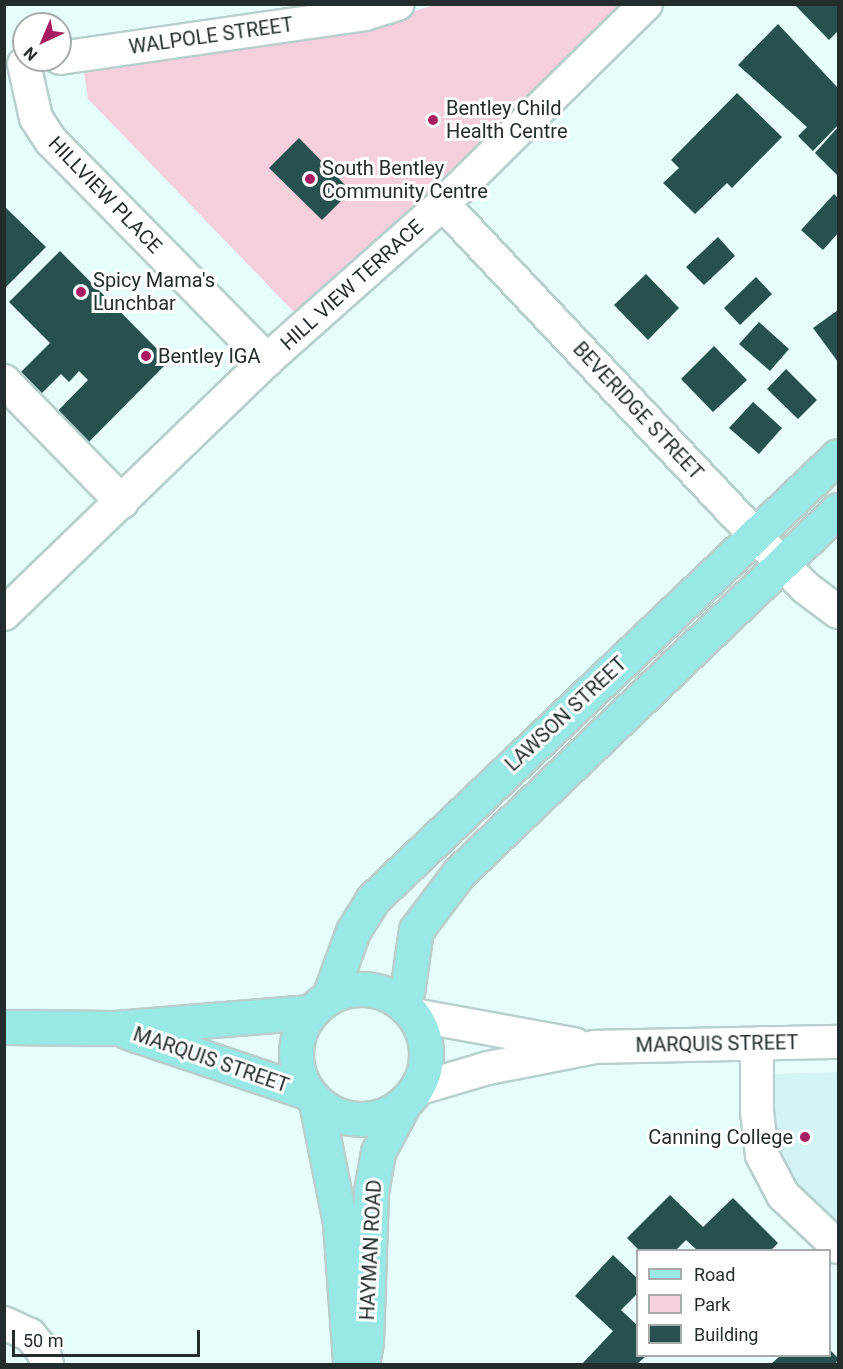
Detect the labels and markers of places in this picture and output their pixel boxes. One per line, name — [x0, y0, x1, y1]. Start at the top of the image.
place label: Bentley Child Health Centre — [446, 96, 568, 143]
marker: Bentley Child Health Centre — [424, 111, 442, 129]
place label: South Bentley Community Centre — [322, 156, 488, 203]
marker: South Bentley Community Centre — [303, 172, 317, 186]
place label: Spicy Mama's Lunchbar — [93, 268, 215, 315]
marker: Spicy Mama's Lunchbar — [74, 285, 88, 299]
place label: Bentley IGA — [158, 344, 261, 368]
marker: Bentley IGA — [139, 349, 153, 363]
place label: Canning College — [648, 1125, 793, 1149]
marker: Canning College — [798, 1130, 812, 1144]

